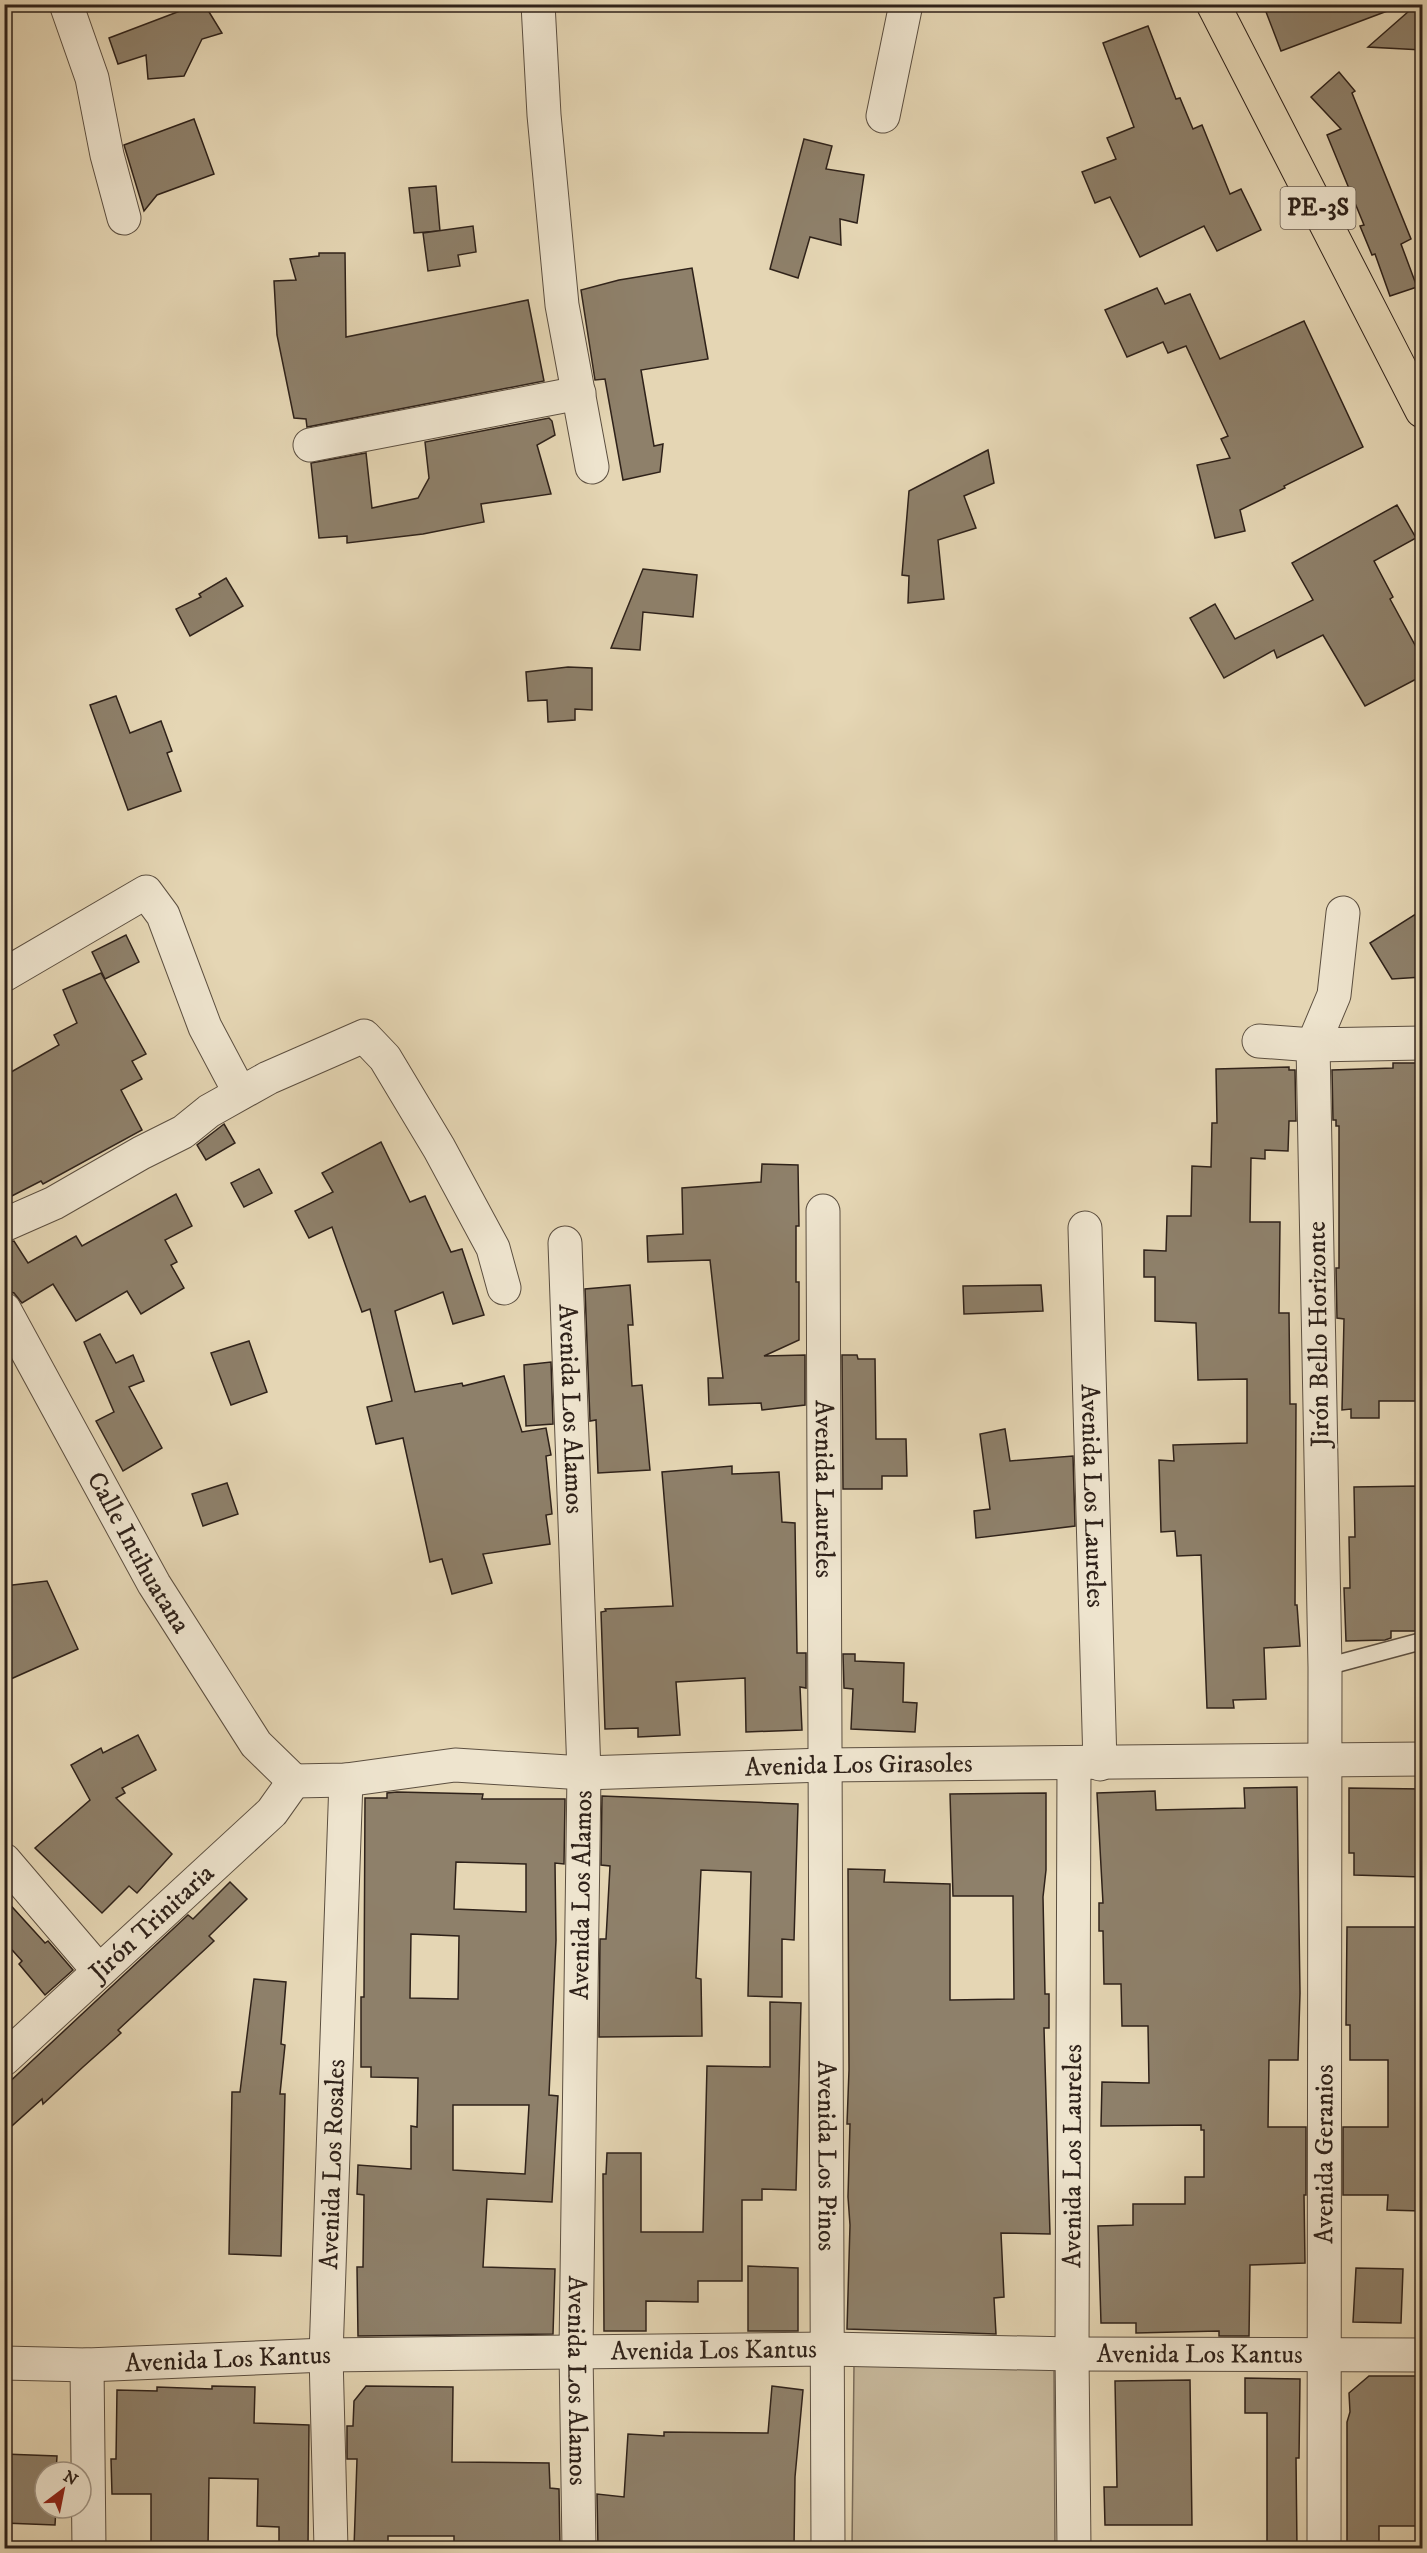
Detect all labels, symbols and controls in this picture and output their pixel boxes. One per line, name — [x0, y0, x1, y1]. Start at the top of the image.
road number: PE-3S — [1280, 187, 1356, 229]
street label: Jirón Bello Horizonte — [1301, 1221, 1338, 1449]
street label: Avenida Los Alamos — [551, 1303, 591, 1514]
street label: Avenida Los Laureles — [1073, 1384, 1112, 1608]
street label: Avenida Laureles — [807, 1400, 841, 1578]
street label: Calle Intihuatana — [79, 1466, 197, 1639]
street label: Avenida Los Girasoles — [744, 1747, 973, 1784]
street label: Avenida Los Alamos — [564, 1790, 600, 2000]
street label: Jirón Trinitaria — [81, 1857, 221, 1990]
street label: Avenida Los Laureles — [1056, 2044, 1090, 2268]
street label: Avenida Los Rosales — [312, 2058, 353, 2270]
street label: Avenida Los Pinos — [810, 2061, 843, 2251]
street label: Avenida Geranios — [1308, 2064, 1341, 2244]
street label: Avenida Los Alamos — [559, 2275, 595, 2486]
street label: Avenida Los Kantus — [610, 2333, 817, 2368]
street label: Avenida Los Kantus — [124, 2338, 331, 2380]
street label: Avenida Los Kantus — [1097, 2338, 1303, 2371]
north arrow — [33, 2460, 93, 2520]
text: N — [60, 2466, 81, 2490]

